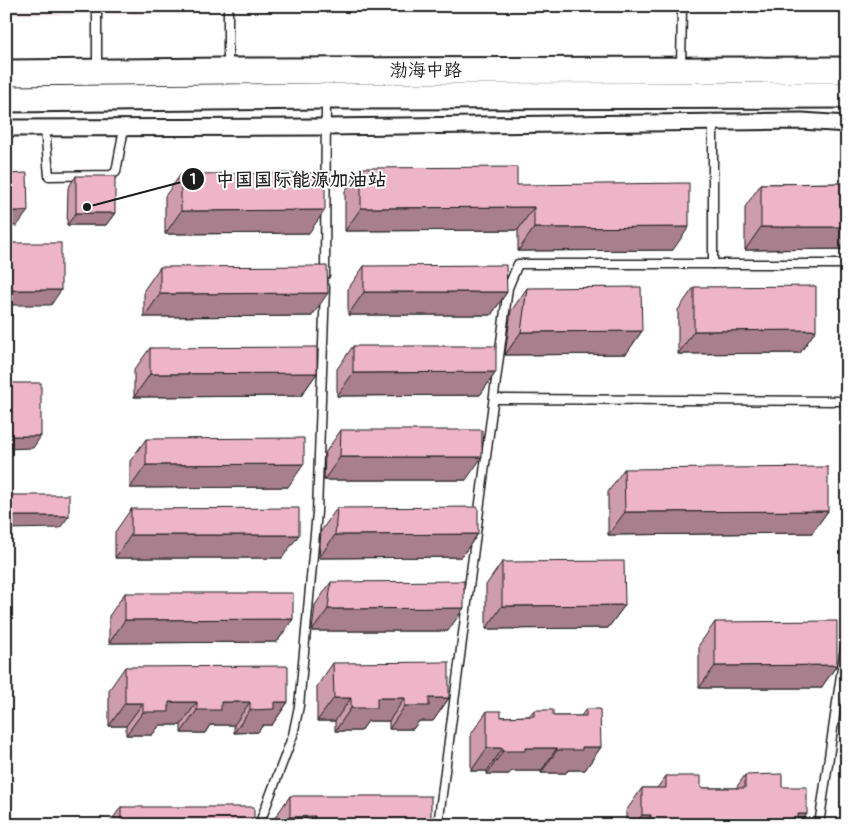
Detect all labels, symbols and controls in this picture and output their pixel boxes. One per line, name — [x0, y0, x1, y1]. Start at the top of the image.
street label: 渤海中路 — [390, 59, 462, 82]
callout: 中国国际能源加油站 — [181, 162, 397, 196]
text: 中国国际能源加油站 — [215, 168, 387, 192]
text: 1 — [190, 170, 196, 189]

